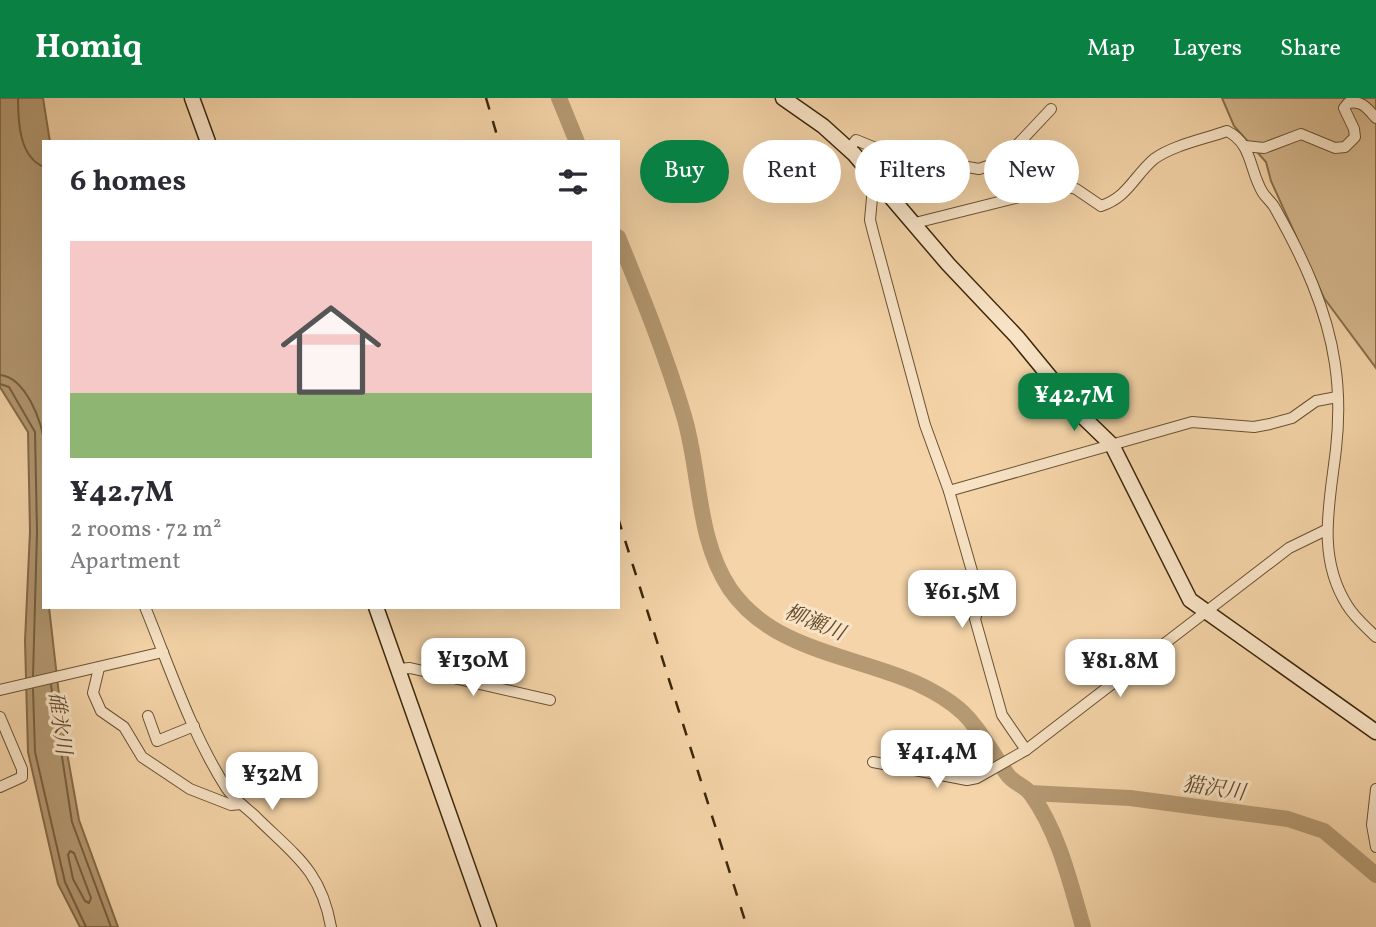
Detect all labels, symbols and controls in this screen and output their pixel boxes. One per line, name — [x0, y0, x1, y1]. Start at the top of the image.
text: Homiq — [35, 26, 142, 72]
text: Map — [1087, 32, 1135, 66]
text: Layers — [1173, 32, 1242, 66]
text: Share — [1280, 32, 1341, 66]
chip: Buy — [640, 140, 729, 203]
chip: Rent — [743, 140, 841, 203]
chip: Filters — [855, 140, 970, 203]
chip: New — [984, 140, 1079, 203]
text: 6 homes — [70, 161, 186, 203]
icon: filters — [554, 163, 592, 201]
icon: home — [268, 287, 394, 413]
pin: ¥42.7M — [1017, 374, 1131, 433]
text: ¥42.7M — [1034, 380, 1114, 412]
text: ¥42.7M — [70, 472, 174, 514]
text: 2 rooms · 72 m² — [70, 514, 221, 546]
text: Apartment — [70, 546, 181, 578]
pin: ¥61.5M — [905, 570, 1019, 630]
text: ¥61.5M — [924, 577, 1000, 609]
water label: 柳瀬川 — [780, 598, 851, 649]
pin: ¥130M — [424, 638, 522, 698]
pin: ¥81.8M — [1063, 640, 1177, 699]
text: ¥130M — [437, 645, 509, 677]
text: ¥81.8M — [1081, 646, 1159, 678]
water label: 碓氷川 — [40, 690, 78, 758]
pin: ¥41.4M — [880, 730, 994, 790]
text: ¥41.4M — [897, 737, 977, 769]
pin: ¥32M — [231, 752, 313, 812]
text: ¥32M — [242, 759, 302, 791]
water label: 猫沢川 — [1181, 771, 1249, 809]

